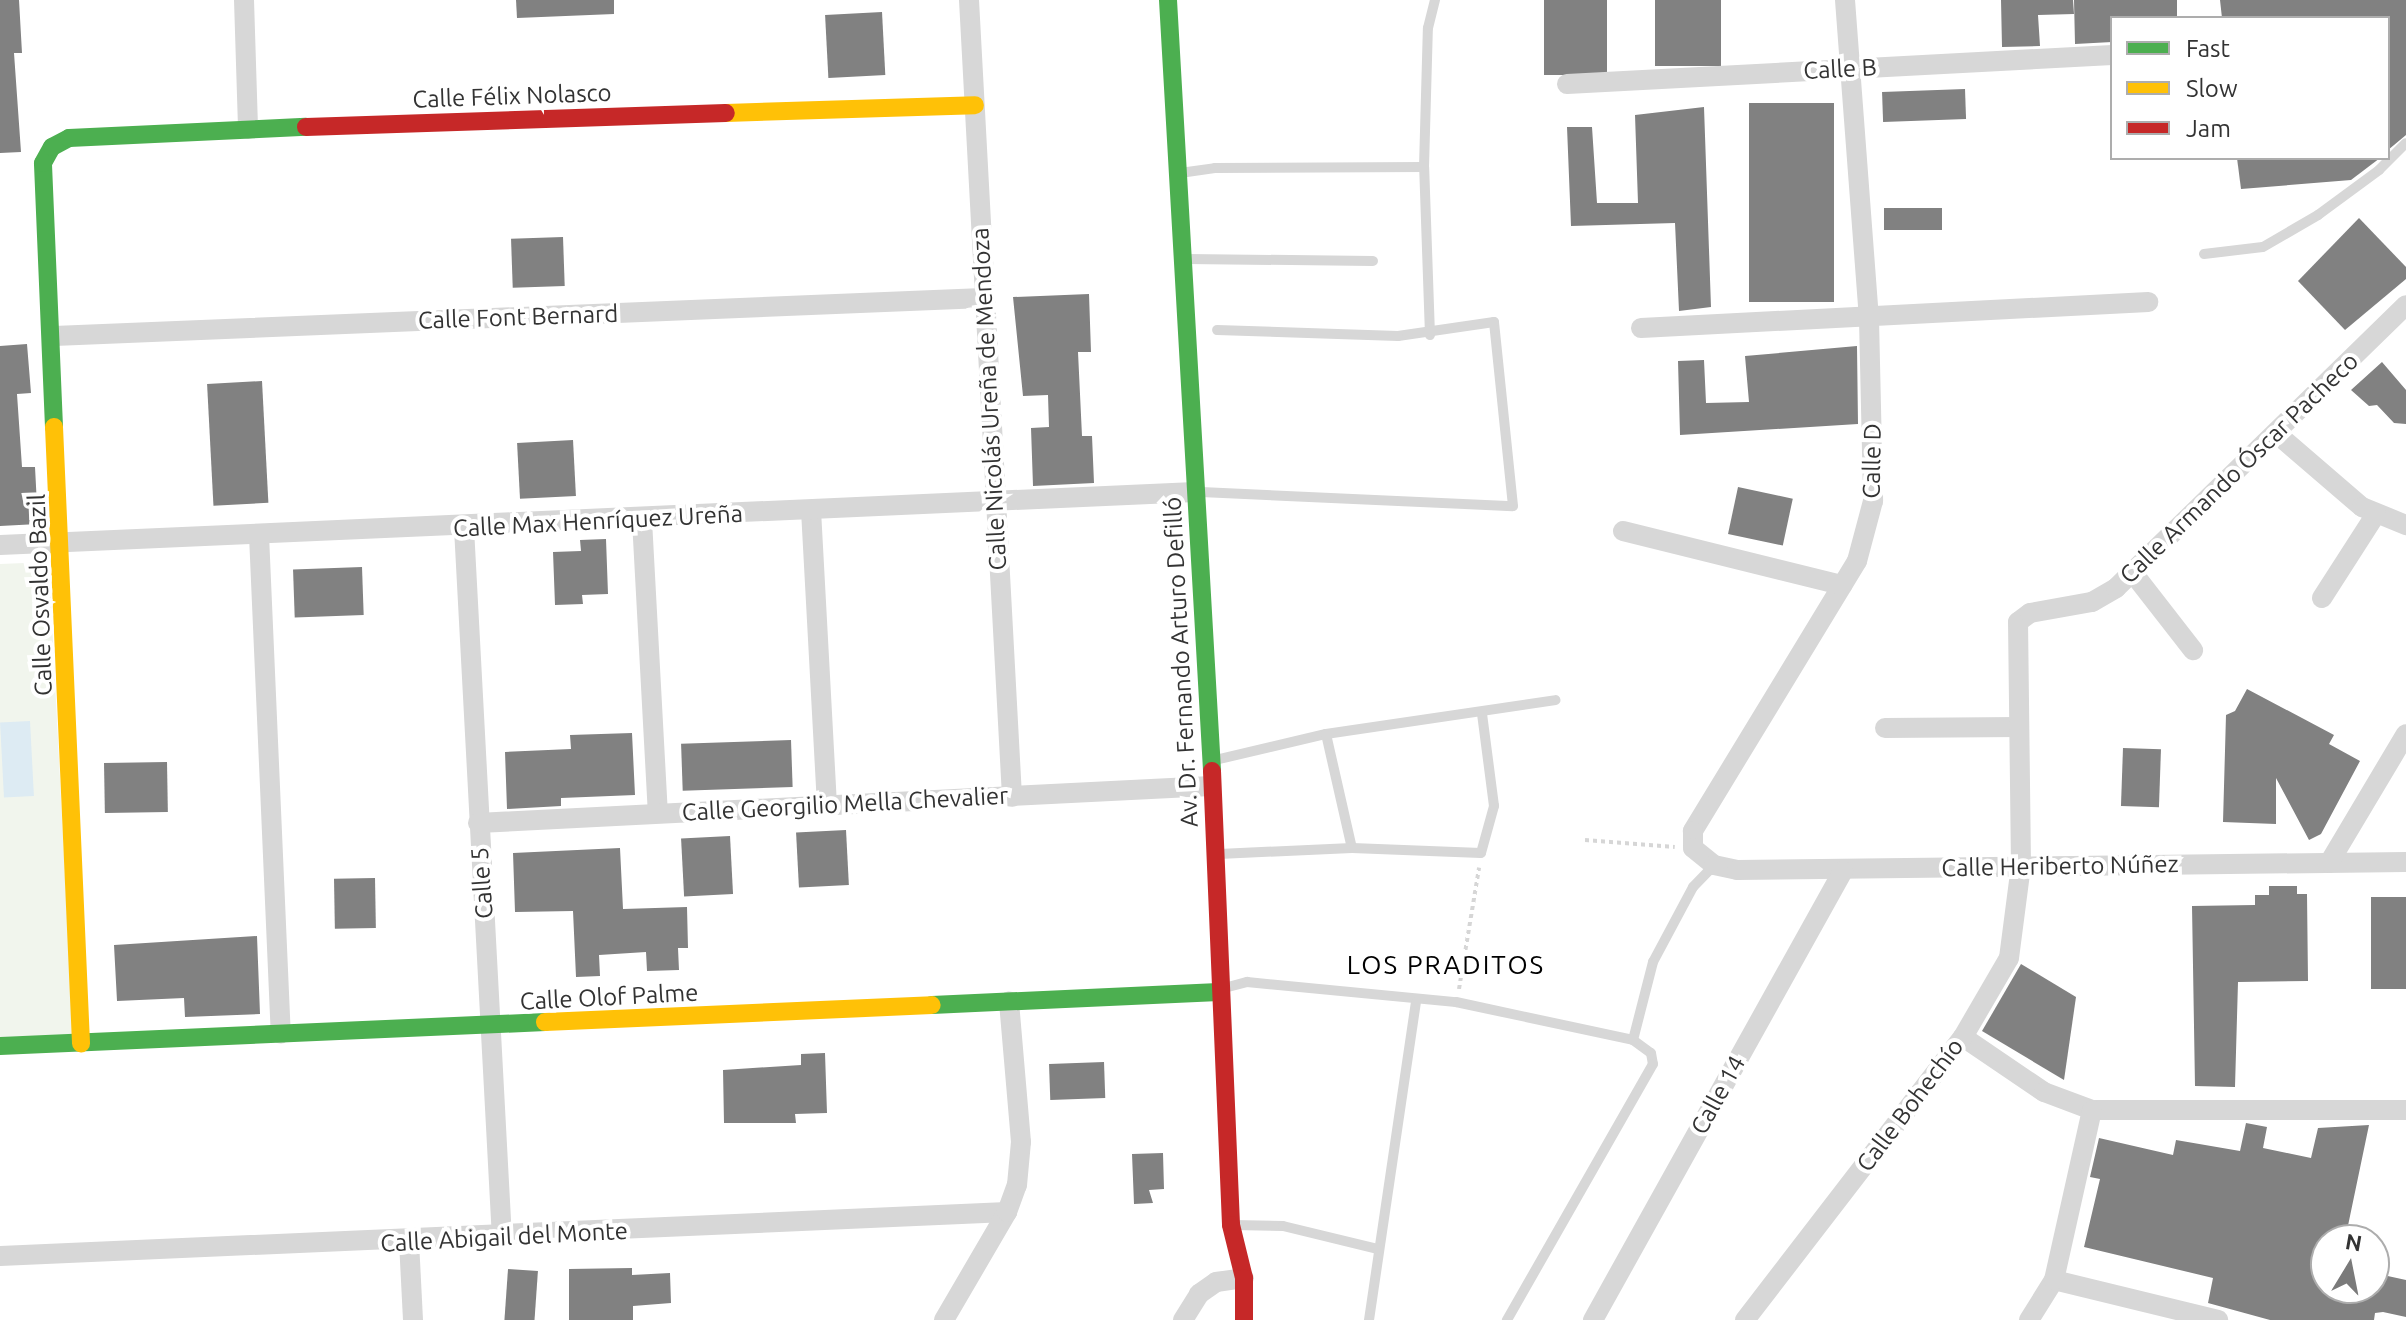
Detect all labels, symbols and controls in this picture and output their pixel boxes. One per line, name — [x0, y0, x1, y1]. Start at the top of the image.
legend — [2110, 16, 2390, 160]
text: Fast — [2186, 35, 2230, 62]
street label: Calle B — [1802, 53, 1878, 85]
text: Slow — [2186, 75, 2238, 102]
street label: Calle Félix Nolasco — [412, 78, 612, 114]
text: Jam — [2186, 115, 2231, 142]
street label: Calle Nicolás Ureña de Mendoza — [966, 227, 1012, 571]
street label: Calle Font Bernard — [417, 299, 619, 335]
street label: Calle Armando Óscar Pacheco — [2114, 346, 2364, 590]
street label: Calle D — [1857, 423, 1887, 499]
street label: Calle Osvaldo Bazil — [22, 494, 58, 696]
street label: Av. Dr. Fernando Arturo Defilló — [1158, 496, 1204, 828]
street label: Calle Max Henríquez Ureña — [452, 499, 744, 543]
street label: Calle Georgilio Mella Chevalier — [681, 781, 1009, 827]
street label: Calle 5 — [465, 846, 499, 920]
street label: Calle Heriberto Núñez — [1941, 850, 2179, 882]
district label: LOS PRADITOS — [1347, 949, 1545, 981]
street label: Calle Olof Palme — [519, 978, 699, 1016]
street label: Calle Bohechío — [1851, 1033, 1969, 1177]
street label: Calle 14 — [1685, 1051, 1751, 1139]
street label: Calle Abigail del Monte — [379, 1216, 629, 1258]
north arrow — [2310, 1224, 2390, 1304]
text: N — [2344, 1228, 2364, 1256]

